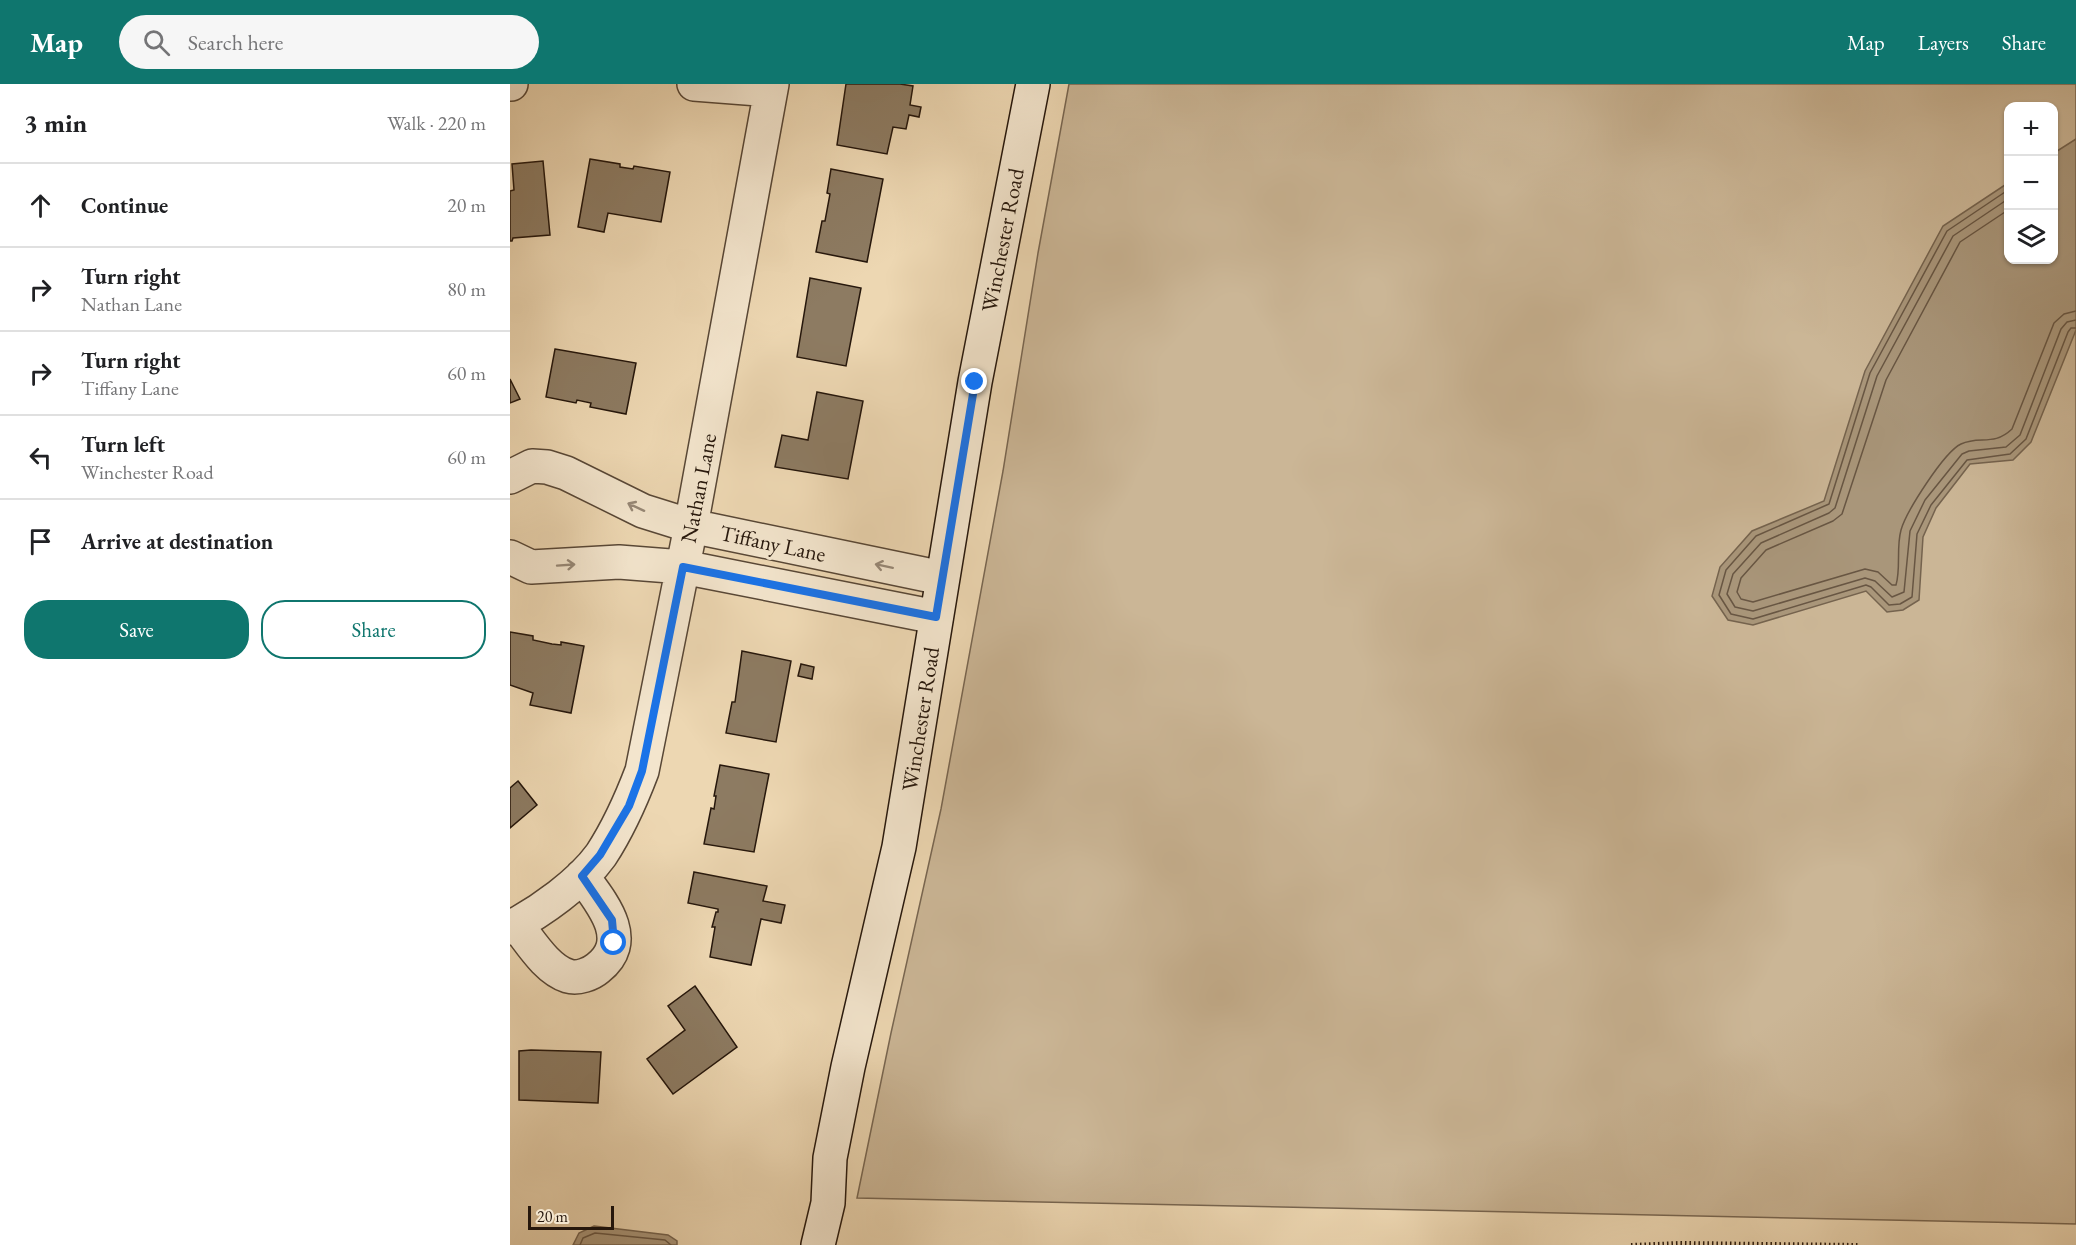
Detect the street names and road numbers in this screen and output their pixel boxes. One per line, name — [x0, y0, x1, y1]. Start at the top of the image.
street label: Winchester Road — [974, 165, 1031, 315]
street label: Nathan Lane — [674, 430, 723, 545]
street label: Tiffany Lane — [717, 518, 829, 569]
street label: Winchester Road — [895, 644, 946, 793]

